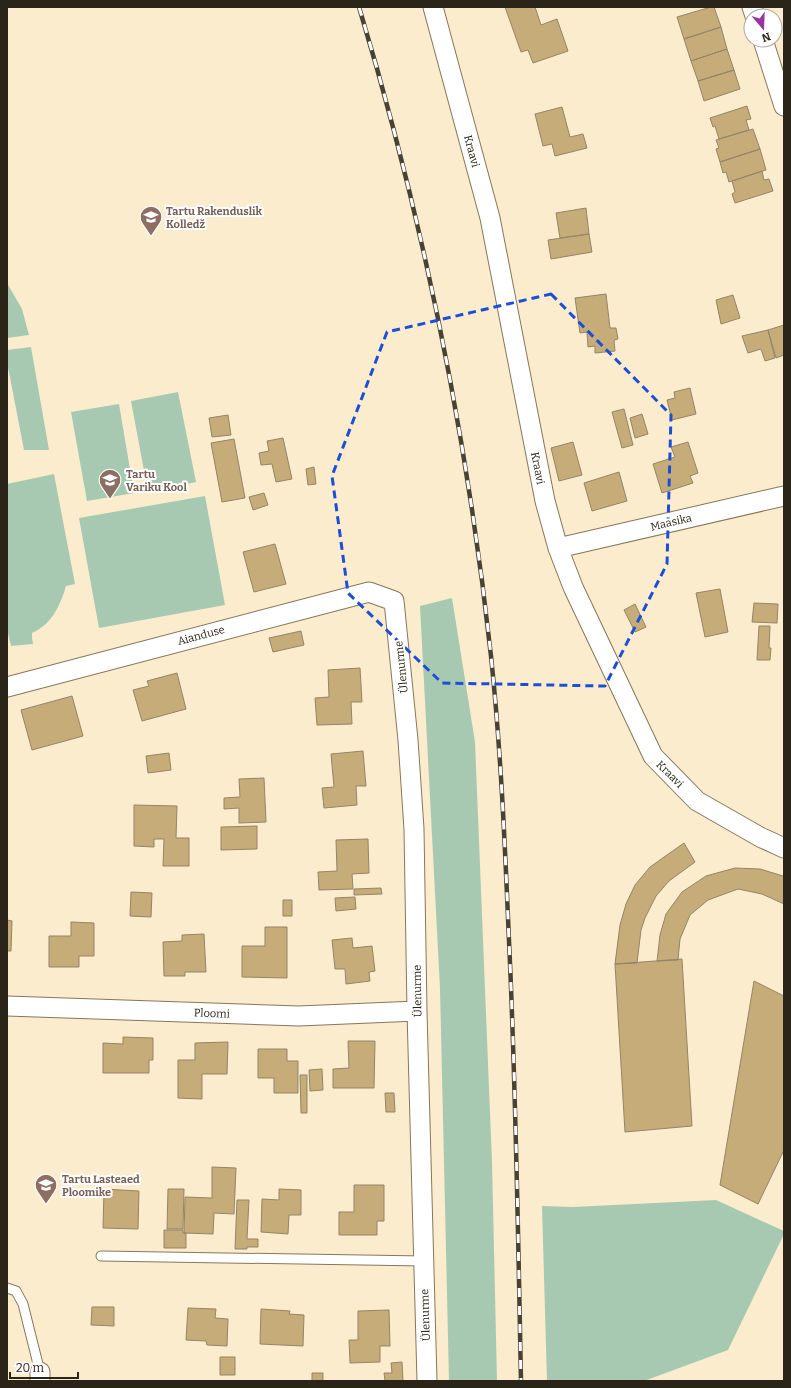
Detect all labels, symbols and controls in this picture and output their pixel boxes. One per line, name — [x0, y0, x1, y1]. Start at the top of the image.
north arrow — [743, 8, 783, 48]
text: N — [759, 29, 772, 45]
street label: Kraavi — [461, 134, 482, 169]
school or university icon: Tartu Rakenduslik Kolledž — [138, 204, 164, 237]
place label: Tartu Rakenduslik Kolledž — [166, 205, 263, 231]
street label: Kraavi — [528, 451, 547, 486]
school or university icon: Tartu Variku Kool — [97, 467, 123, 500]
place label: Tartu Variku Kool — [126, 468, 187, 494]
street label: Maasika — [649, 511, 693, 534]
street label: Aianduse — [176, 623, 226, 648]
street label: Ülenurme — [392, 640, 411, 694]
street label: Kraavi — [653, 758, 686, 791]
street label: Ülenurme — [411, 965, 424, 1017]
street label: Ploomi — [194, 1006, 231, 1021]
school or university icon: Tartu Lasteaed Ploomike — [33, 1172, 59, 1205]
place label: Tartu Lasteaed Ploomike — [62, 1173, 140, 1199]
street label: Ülenurme — [418, 1289, 433, 1341]
scale bar — [10, 1354, 78, 1380]
text: 20 m — [16, 1361, 45, 1375]

